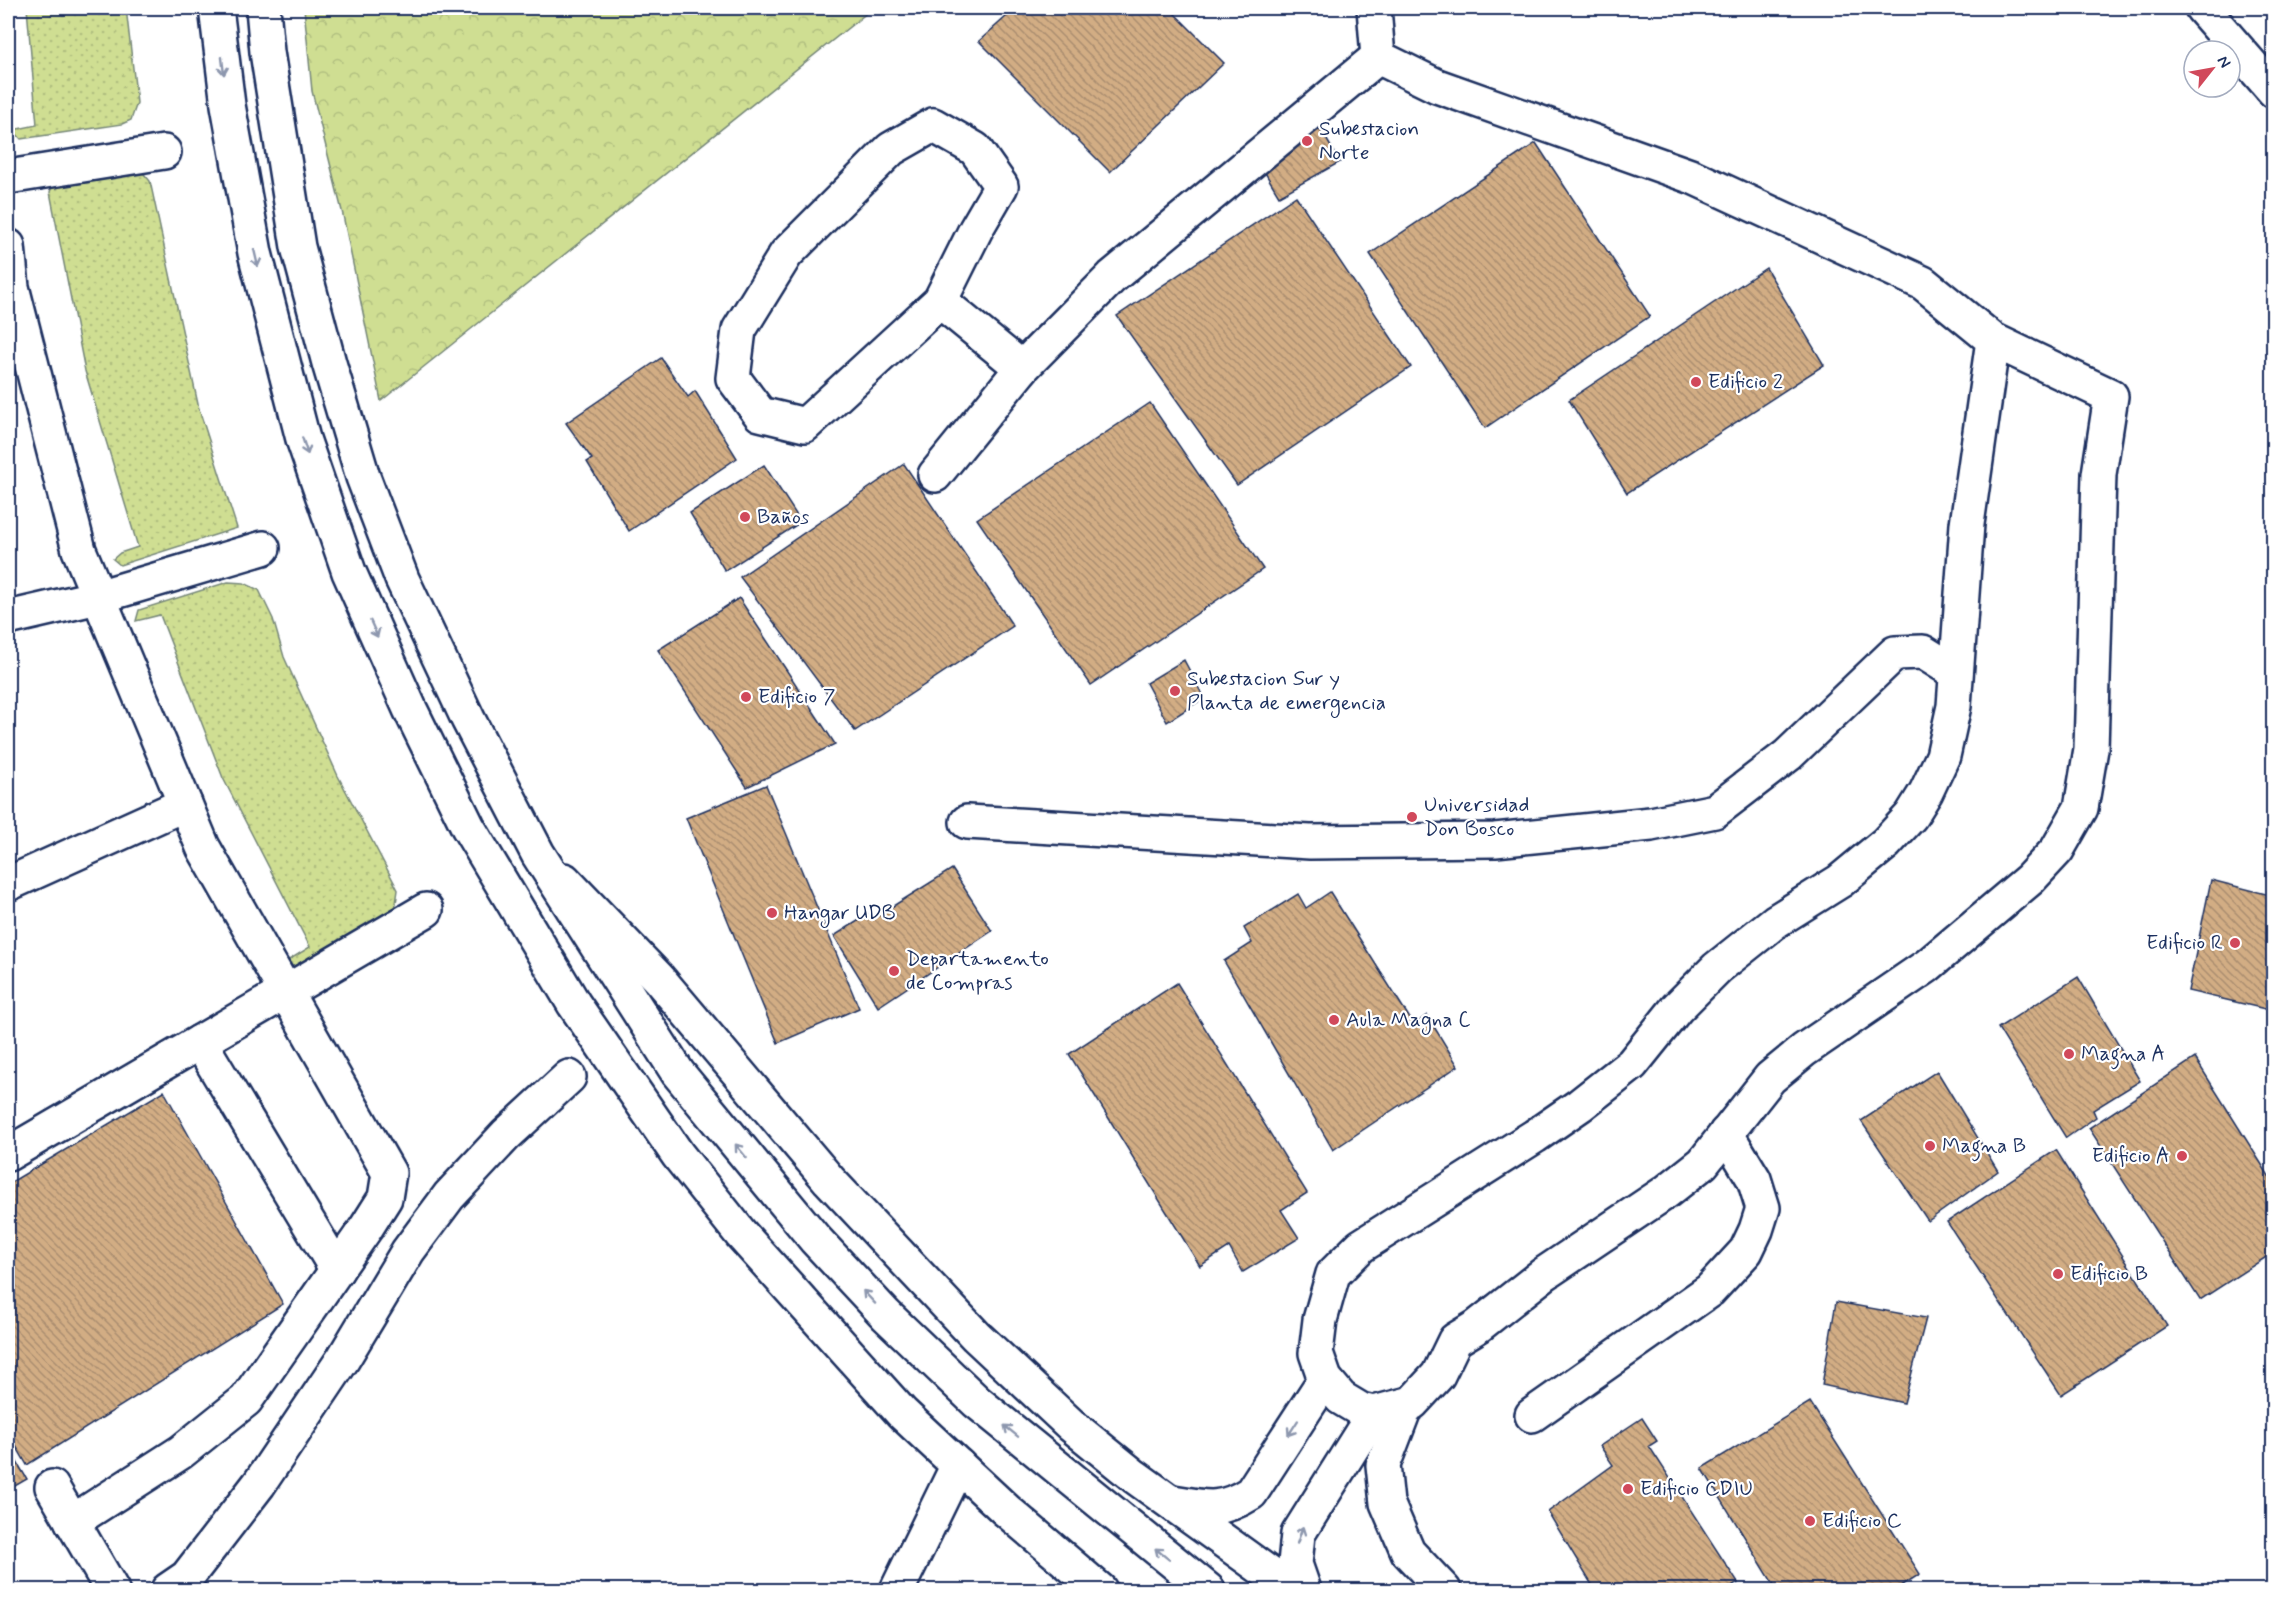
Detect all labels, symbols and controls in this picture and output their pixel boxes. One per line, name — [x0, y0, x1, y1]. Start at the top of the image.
north arrow — [2182, 39, 2242, 99]
text: N — [2212, 52, 2235, 72]
one-way arrow — [218, 55, 229, 75]
place label: Subestacion Norte — [1319, 115, 1419, 167]
marker: Subestacion Norte — [1300, 134, 1314, 148]
one-way arrow — [251, 248, 262, 267]
place label: Edificio 2 — [1708, 368, 1783, 396]
marker: Edificio 2 — [1689, 375, 1703, 389]
one-way arrow — [301, 436, 312, 455]
place label: Baños — [757, 503, 809, 531]
marker: Baños — [738, 510, 752, 524]
one-way arrow — [368, 619, 380, 637]
place label: Subestacion Sur y Planta de emergencia — [1187, 665, 1386, 718]
place label: Edificio 7 — [758, 683, 836, 711]
marker: Subestacion Sur y Planta de emergencia — [1168, 684, 1182, 698]
marker: Edificio 7 — [739, 690, 753, 704]
place label: Universidad Don Bosco — [1424, 791, 1529, 843]
marker: Universidad Don Bosco — [1405, 810, 1419, 824]
place label: Hangar UDB — [784, 899, 896, 928]
marker: Hangar UDB — [765, 906, 779, 920]
place label: Edificio R — [2146, 929, 2223, 957]
marker: Edificio R — [2228, 936, 2242, 950]
place label: Departamento de Compras — [906, 945, 1049, 997]
marker: Departamento de Compras — [887, 964, 901, 978]
place label: Aula Magna C — [1346, 1006, 1471, 1035]
marker: Aula Magna C — [1327, 1013, 1341, 1027]
place label: Magna A — [2081, 1040, 2165, 1070]
marker: Magna A — [2062, 1047, 2076, 1061]
place label: Magna B — [1942, 1132, 2026, 1162]
marker: Magna B — [1923, 1139, 1937, 1153]
place label: Edificio A — [2092, 1142, 2170, 1170]
one-way arrow — [734, 1143, 747, 1159]
marker: Edificio A — [2175, 1149, 2189, 1163]
place label: Edificio B — [2070, 1260, 2148, 1288]
marker: Edificio B — [2051, 1267, 2065, 1281]
one-way arrow — [862, 1290, 876, 1305]
one-way arrow — [1286, 1419, 1298, 1436]
one-way arrow — [1003, 1424, 1019, 1437]
place label: Edificio CDIU — [1640, 1475, 1753, 1503]
marker: Edificio CDIU — [1621, 1482, 1635, 1496]
place label: Edificio C — [1822, 1507, 1902, 1535]
marker: Edificio C — [1803, 1514, 1817, 1528]
one-way arrow — [1295, 1525, 1306, 1544]
one-way arrow — [1154, 1548, 1170, 1561]

